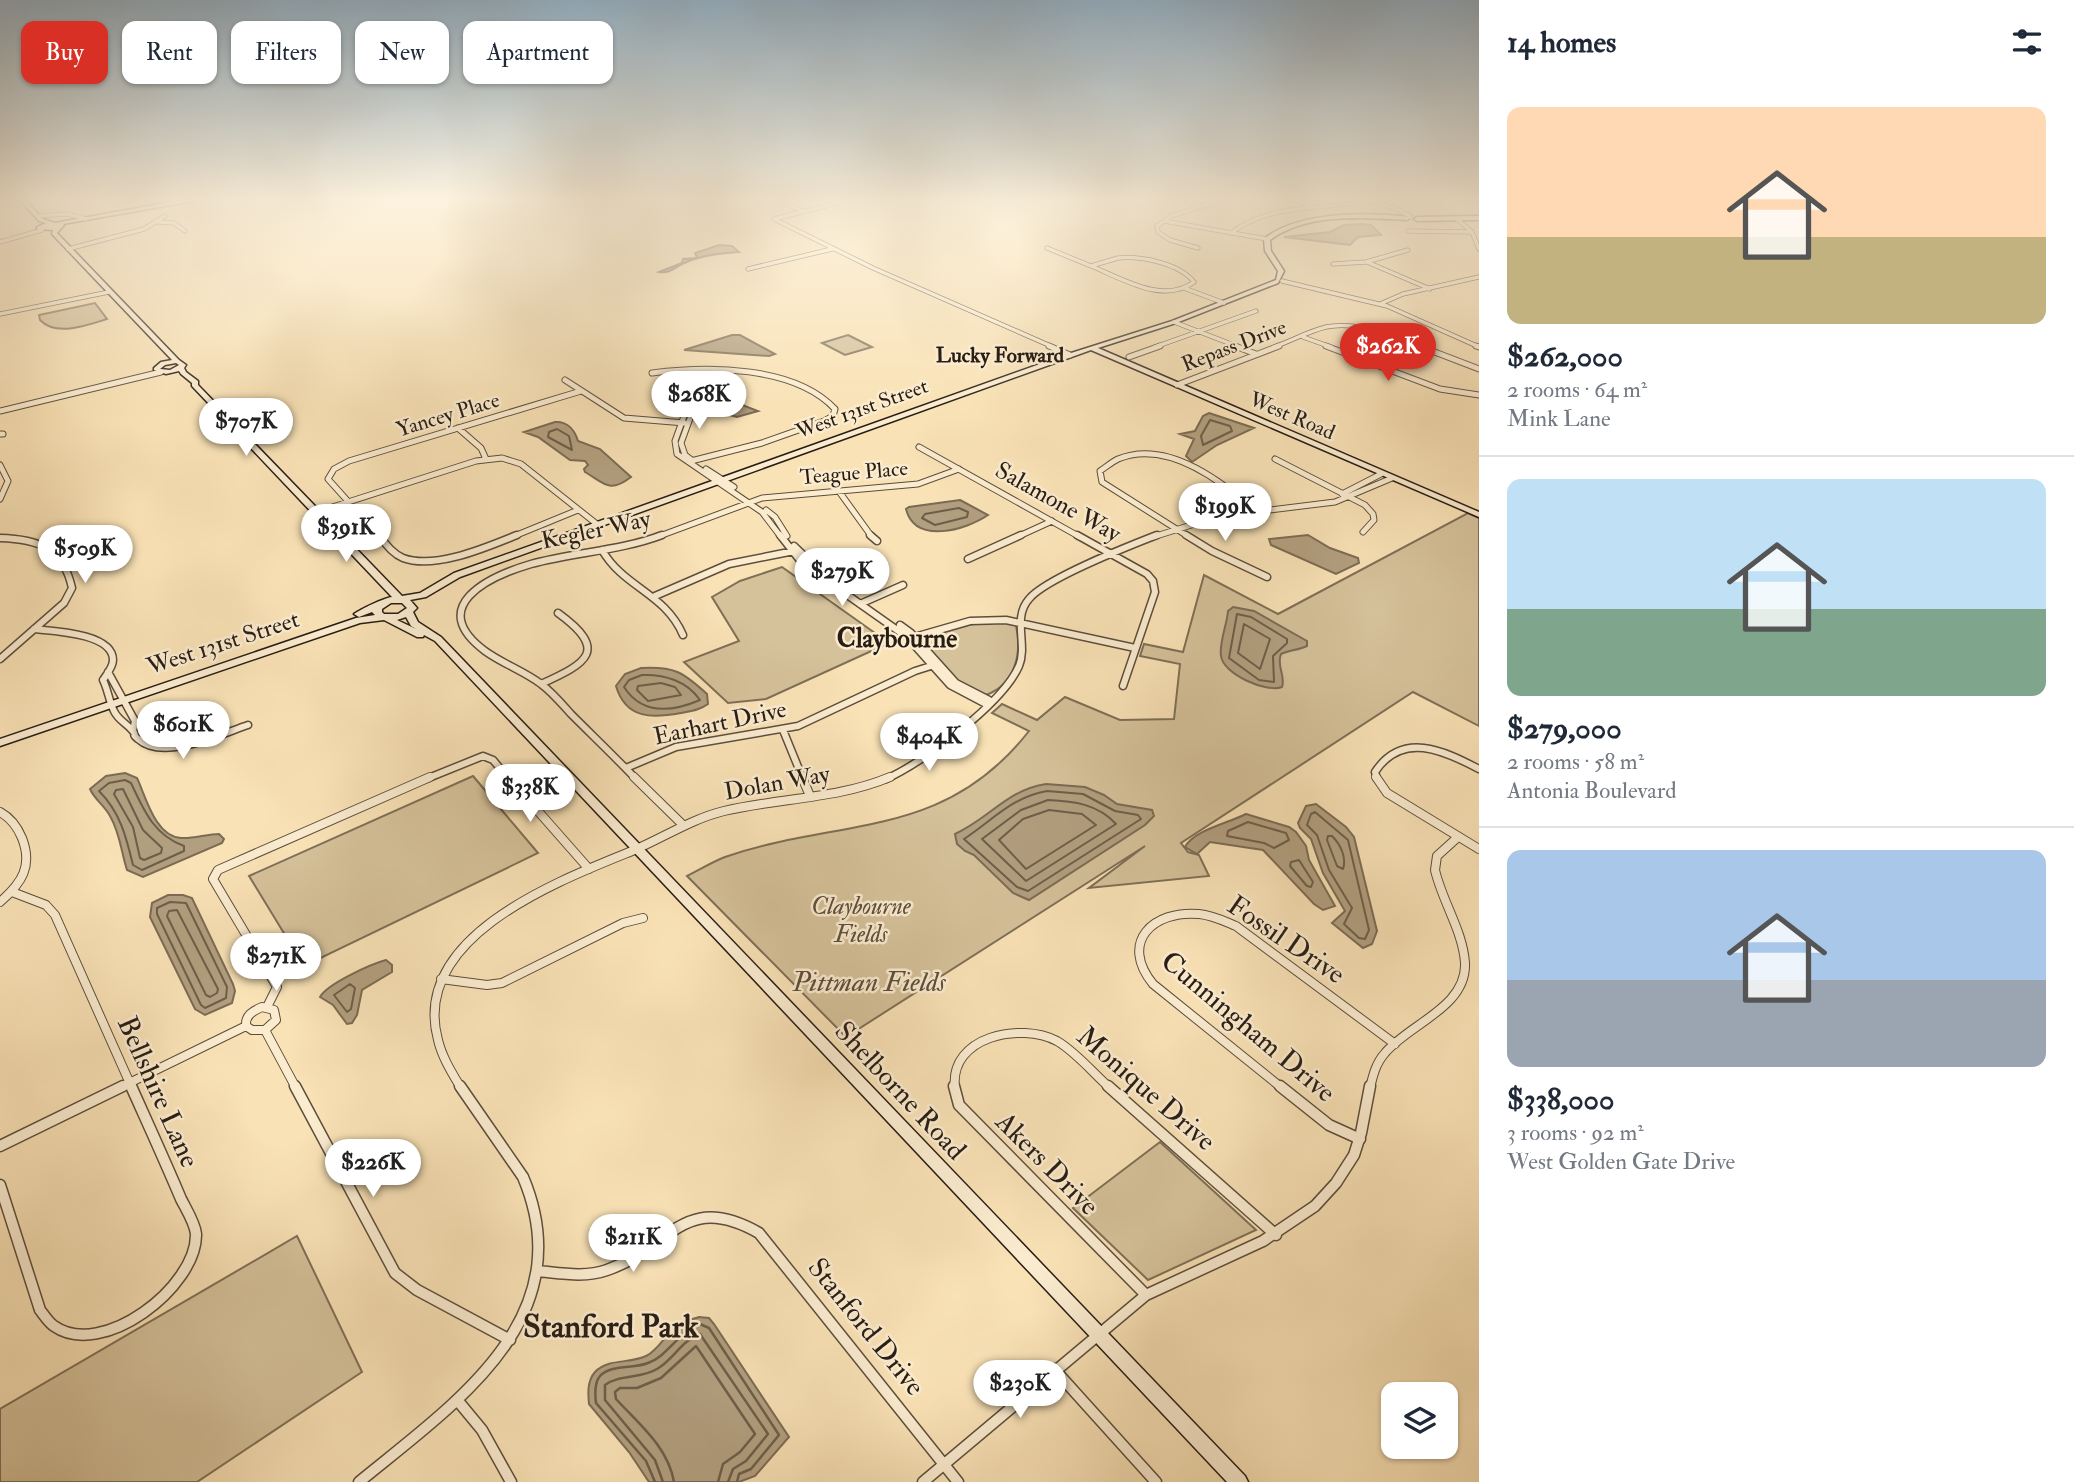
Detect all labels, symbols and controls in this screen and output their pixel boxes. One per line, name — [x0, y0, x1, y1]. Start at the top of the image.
chip: Buy — [21, 21, 108, 84]
chip: Rent — [122, 21, 217, 84]
chip: Filters — [231, 21, 341, 84]
chip: New — [355, 21, 449, 84]
chip: Apartment — [463, 21, 613, 84]
icon: filters — [2008, 23, 2046, 61]
text: 14 homes — [1507, 24, 1616, 61]
icon: home — [1714, 152, 1840, 278]
street label: Repass Drive — [1178, 314, 1290, 378]
pin: $262K — [1339, 324, 1437, 383]
text: $262K — [1356, 331, 1420, 360]
text: $262,000 — [1507, 338, 1623, 375]
district label: Lucky Forward — [936, 342, 1065, 369]
pin: $268K — [650, 372, 748, 431]
street label: West 131st Street — [791, 373, 932, 446]
text: 2 rooms · 64 m² — [1507, 375, 1647, 404]
text: $268K — [667, 379, 731, 408]
street label: West Road — [1244, 385, 1340, 446]
street label: Yancey Place — [393, 386, 503, 443]
pin: $707K — [197, 398, 295, 458]
text: Mink Lane — [1507, 404, 1611, 433]
text: $707K — [215, 406, 277, 435]
street label: Teague Place — [799, 455, 909, 491]
street label: Salamone Way — [990, 455, 1127, 550]
pin: $199K — [1176, 484, 1274, 543]
text: $199K — [1195, 491, 1255, 520]
street label: Kegler Way — [539, 503, 654, 557]
pin: $391K — [297, 504, 395, 564]
text: $391K — [317, 512, 375, 541]
icon: home — [1714, 524, 1840, 650]
pin: $509K — [36, 526, 134, 585]
text: $509K — [54, 533, 116, 562]
pin: $279K — [793, 548, 891, 608]
text: $279K — [810, 556, 874, 585]
street label: West 131st Street — [142, 604, 303, 683]
district label: Claybourne — [837, 623, 957, 656]
street label: Earhart Drive — [651, 694, 789, 752]
pin: $601K — [134, 702, 232, 761]
text: $601K — [153, 709, 213, 738]
text: $279,000 — [1507, 710, 1622, 747]
pin: $404K — [880, 714, 978, 773]
text: $404K — [896, 721, 962, 750]
text: 2 rooms · 58 m² — [1507, 747, 1644, 776]
street label: Dolan Way — [722, 758, 833, 808]
pin: $338K — [481, 764, 579, 824]
text: $338K — [501, 772, 559, 801]
text: Antonia Boulevard — [1507, 776, 1677, 805]
street label: Fossil Drive — [1221, 888, 1352, 992]
park label: Claybourne Fields — [811, 891, 912, 950]
icon: home — [1714, 895, 1840, 1021]
pin: $271K — [227, 934, 325, 993]
text: $271K — [246, 941, 306, 970]
street label: Cunningham Drive — [1154, 944, 1343, 1110]
park label: Pittman Fields — [791, 965, 947, 1000]
street label: Bellshire Lane — [109, 1011, 207, 1173]
street label: Shelborne Road — [827, 1014, 973, 1168]
street label: Monique Drive — [1069, 1019, 1223, 1159]
text: $338,000 — [1507, 1081, 1614, 1118]
street label: Akers Drive — [987, 1104, 1106, 1223]
text: 3 rooms · 92 m² — [1507, 1118, 1644, 1147]
pin: $226K — [324, 1140, 422, 1199]
text: $226K — [341, 1147, 405, 1176]
text: West Golden Gate Drive — [1507, 1147, 1735, 1176]
pin: $211K — [584, 1214, 682, 1274]
text: $211K — [604, 1222, 662, 1251]
street label: Stanford Drive — [800, 1251, 932, 1403]
district label: Stanford Park — [523, 1307, 700, 1347]
pin: $230K — [971, 1360, 1069, 1420]
text: $230K — [989, 1368, 1051, 1397]
map controls — [1381, 1382, 1458, 1459]
button: layers — [1381, 1382, 1458, 1459]

